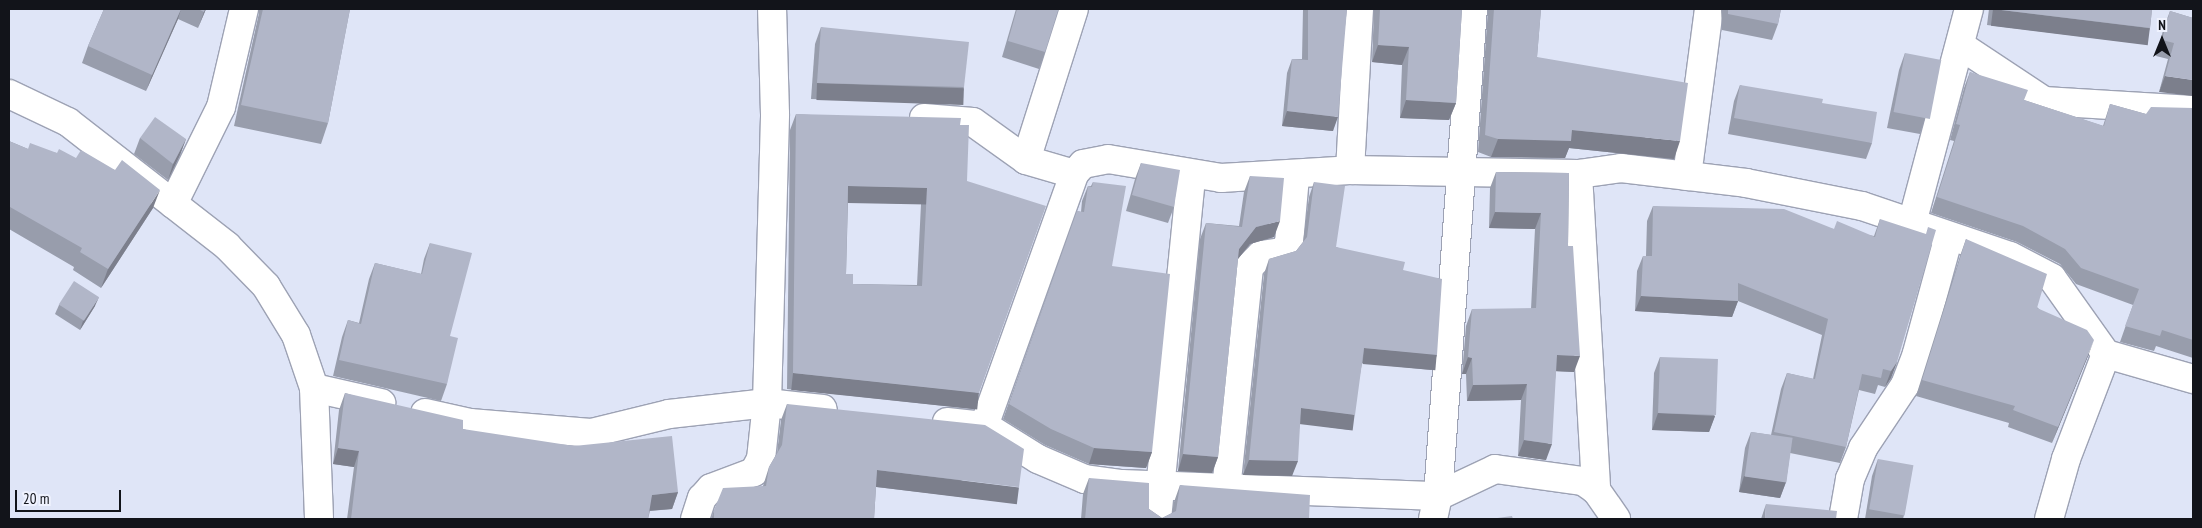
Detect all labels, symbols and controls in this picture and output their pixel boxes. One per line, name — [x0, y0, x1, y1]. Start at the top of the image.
north arrow — [2137, 15, 2187, 65]
text: N — [2158, 16, 2166, 34]
scale bar — [18, 480, 124, 512]
text: 20 m — [23, 489, 49, 508]

